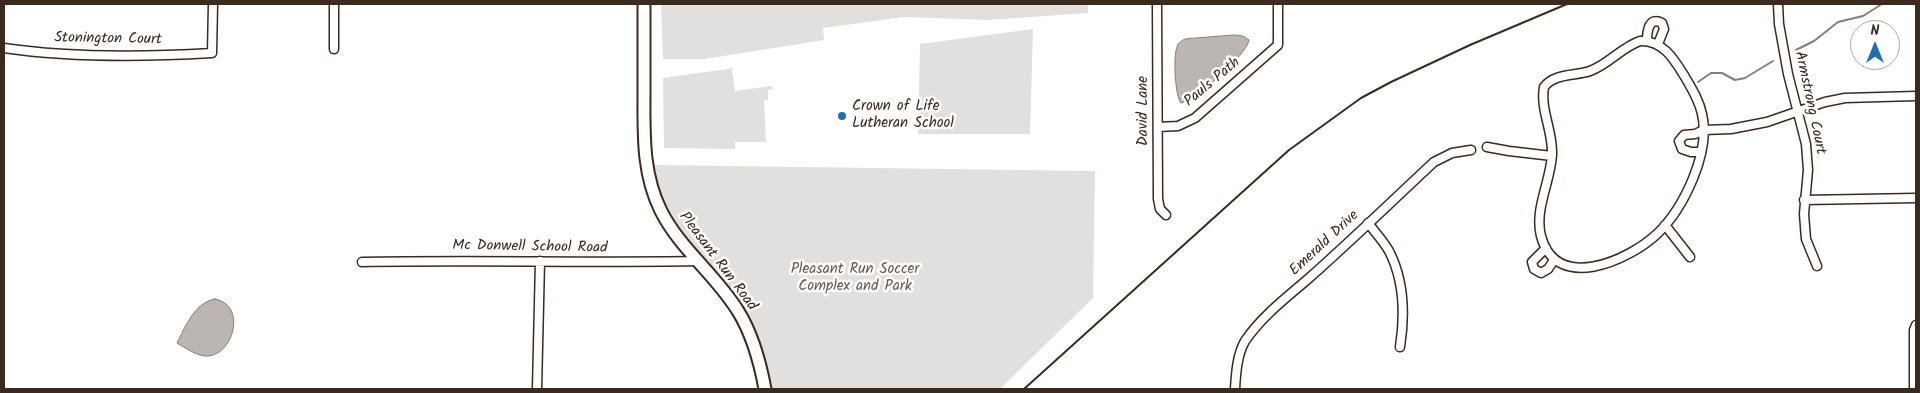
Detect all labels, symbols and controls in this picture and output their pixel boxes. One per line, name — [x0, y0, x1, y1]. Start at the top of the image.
north arrow — [1850, 20, 1900, 70]
text: N — [1871, 20, 1879, 42]
street label: Stonington Court — [54, 30, 162, 50]
street label: Armstrong Court — [1789, 50, 1829, 156]
street label: Pauls Path — [1181, 54, 1245, 112]
street label: David Lane — [1135, 76, 1153, 146]
place label: Crown of Life Lutheran School — [852, 98, 954, 133]
marker: Crown of Life Lutheran School — [836, 110, 848, 122]
street label: Emerald Drive — [1287, 207, 1363, 281]
street label: Pleasant Run Road — [674, 209, 760, 315]
street label: Mc Donwell School Road — [452, 238, 608, 258]
park label: Pleasant Run Soccer Complex and Park — [791, 261, 919, 296]

